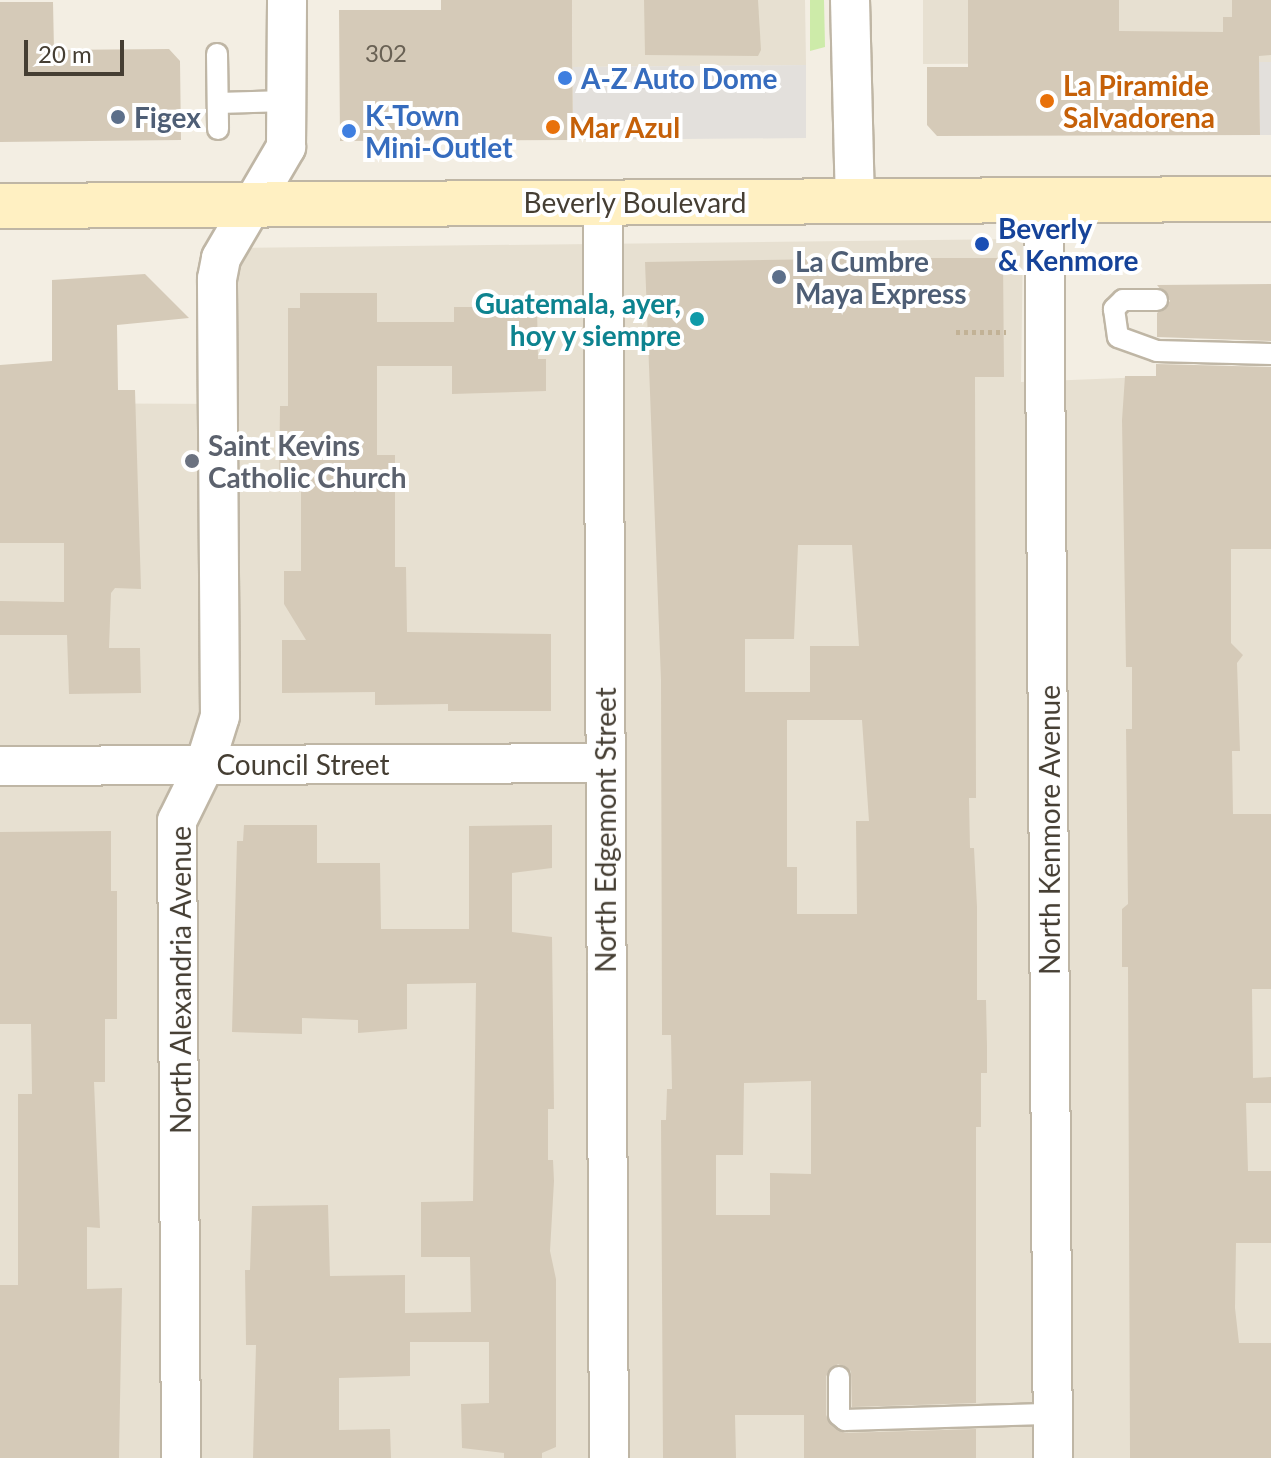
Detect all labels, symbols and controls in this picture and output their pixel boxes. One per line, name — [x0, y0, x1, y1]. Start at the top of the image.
scale bar — [28, 24, 128, 74]
text: 20 m — [38, 39, 92, 68]
house number: 302 — [365, 39, 407, 67]
place label: A-Z Auto Dome — [581, 61, 778, 95]
place label: La Piramide Salvadorena — [1063, 68, 1215, 134]
marker: A-Z Auto Dome — [556, 69, 574, 87]
marker: La Piramide Salvadorena — [1038, 92, 1056, 110]
place label: K-Town Mini-Outlet — [365, 98, 513, 164]
place label: Figex — [134, 100, 201, 134]
marker: Figex — [109, 108, 127, 126]
place label: Mar Azul — [569, 110, 682, 144]
marker: Mar Azul — [544, 118, 562, 136]
marker: K-Town Mini-Outlet — [340, 122, 358, 140]
street label: Beverly Boulevard — [523, 185, 747, 219]
place label: Beverly & Kenmore — [998, 211, 1138, 277]
marker: Beverly & Kenmore — [973, 235, 991, 253]
place label: La Cumbre Maya Express — [795, 244, 967, 310]
marker: La Cumbre Maya Express — [770, 268, 788, 286]
place label: Guatemala, ayer, hoy y siempre — [475, 286, 681, 352]
marker: Guatemala, ayer, hoy y siempre — [688, 310, 706, 328]
place label: Saint Kevins Catholic Church — [208, 428, 407, 494]
marker: Saint Kevins Catholic Church — [183, 452, 201, 470]
street label: North Kenmore Avenue — [1032, 685, 1066, 975]
street label: North Edgemont Street — [588, 687, 622, 973]
street label: Council Street — [216, 747, 390, 781]
street label: North Alexandria Avenue — [163, 825, 197, 1135]

